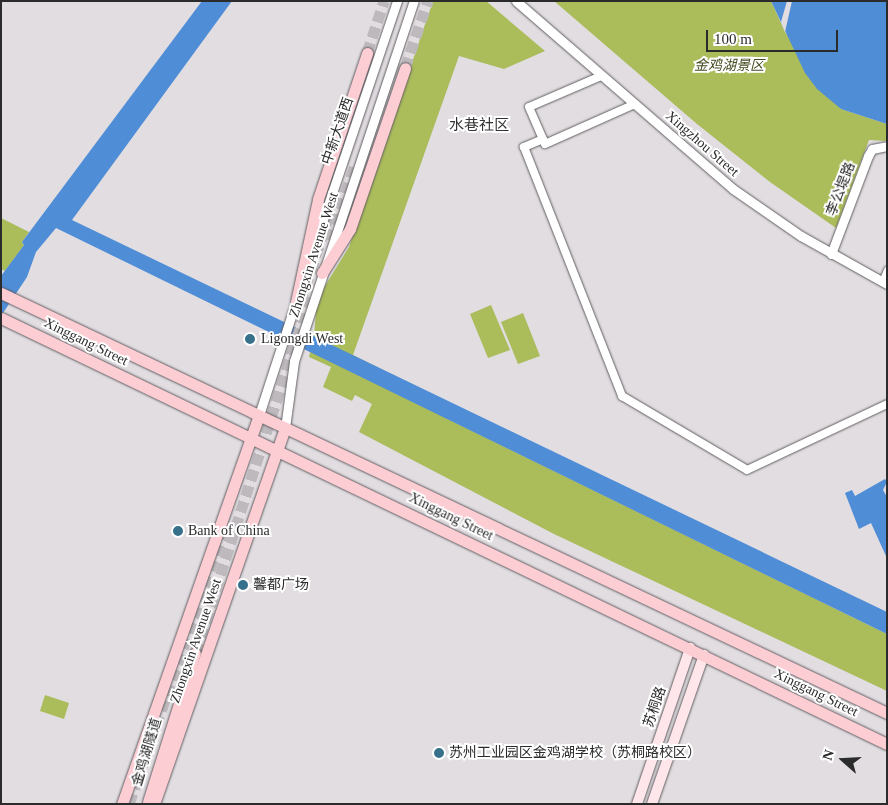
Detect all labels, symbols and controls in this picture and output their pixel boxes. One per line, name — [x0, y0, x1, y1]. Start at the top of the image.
scale bar — [708, 20, 840, 52]
text: 100 m — [714, 31, 752, 47]
park label: 金鸡湖景区 — [694, 58, 764, 74]
street label: 中新大道西 — [319, 95, 357, 167]
street label: Xingzhou Street — [662, 108, 742, 180]
district label: 水巷社区 — [449, 117, 509, 135]
street label: 李公堤路 — [823, 160, 859, 218]
street label: Zhongxin Avenue West — [286, 190, 342, 320]
street label: Xinggang Street — [41, 314, 131, 370]
place label: Ligongdi West — [261, 331, 343, 347]
marker: Ligongdi West — [243, 332, 257, 346]
street label: Xinggang Street — [406, 489, 496, 545]
place label: Bank of China — [188, 523, 270, 539]
marker: Bank of China — [172, 525, 184, 537]
street label: Zhongxin Avenue West — [167, 576, 225, 706]
place label: 馨都广场 — [253, 577, 309, 593]
marker: 馨都广场 — [237, 579, 249, 591]
street label: Xinggang Street — [771, 665, 861, 721]
street label: 苏桐路 — [640, 684, 670, 730]
street label: 金鸡湖隧道 — [129, 716, 165, 788]
north arrow — [818, 735, 868, 785]
place label: 苏州工业园区金鸡湖学校（苏桐路校区） — [449, 745, 701, 761]
marker: 苏州工业园区金鸡湖学校（苏桐路校区） — [433, 747, 445, 759]
text: N — [820, 748, 837, 762]

